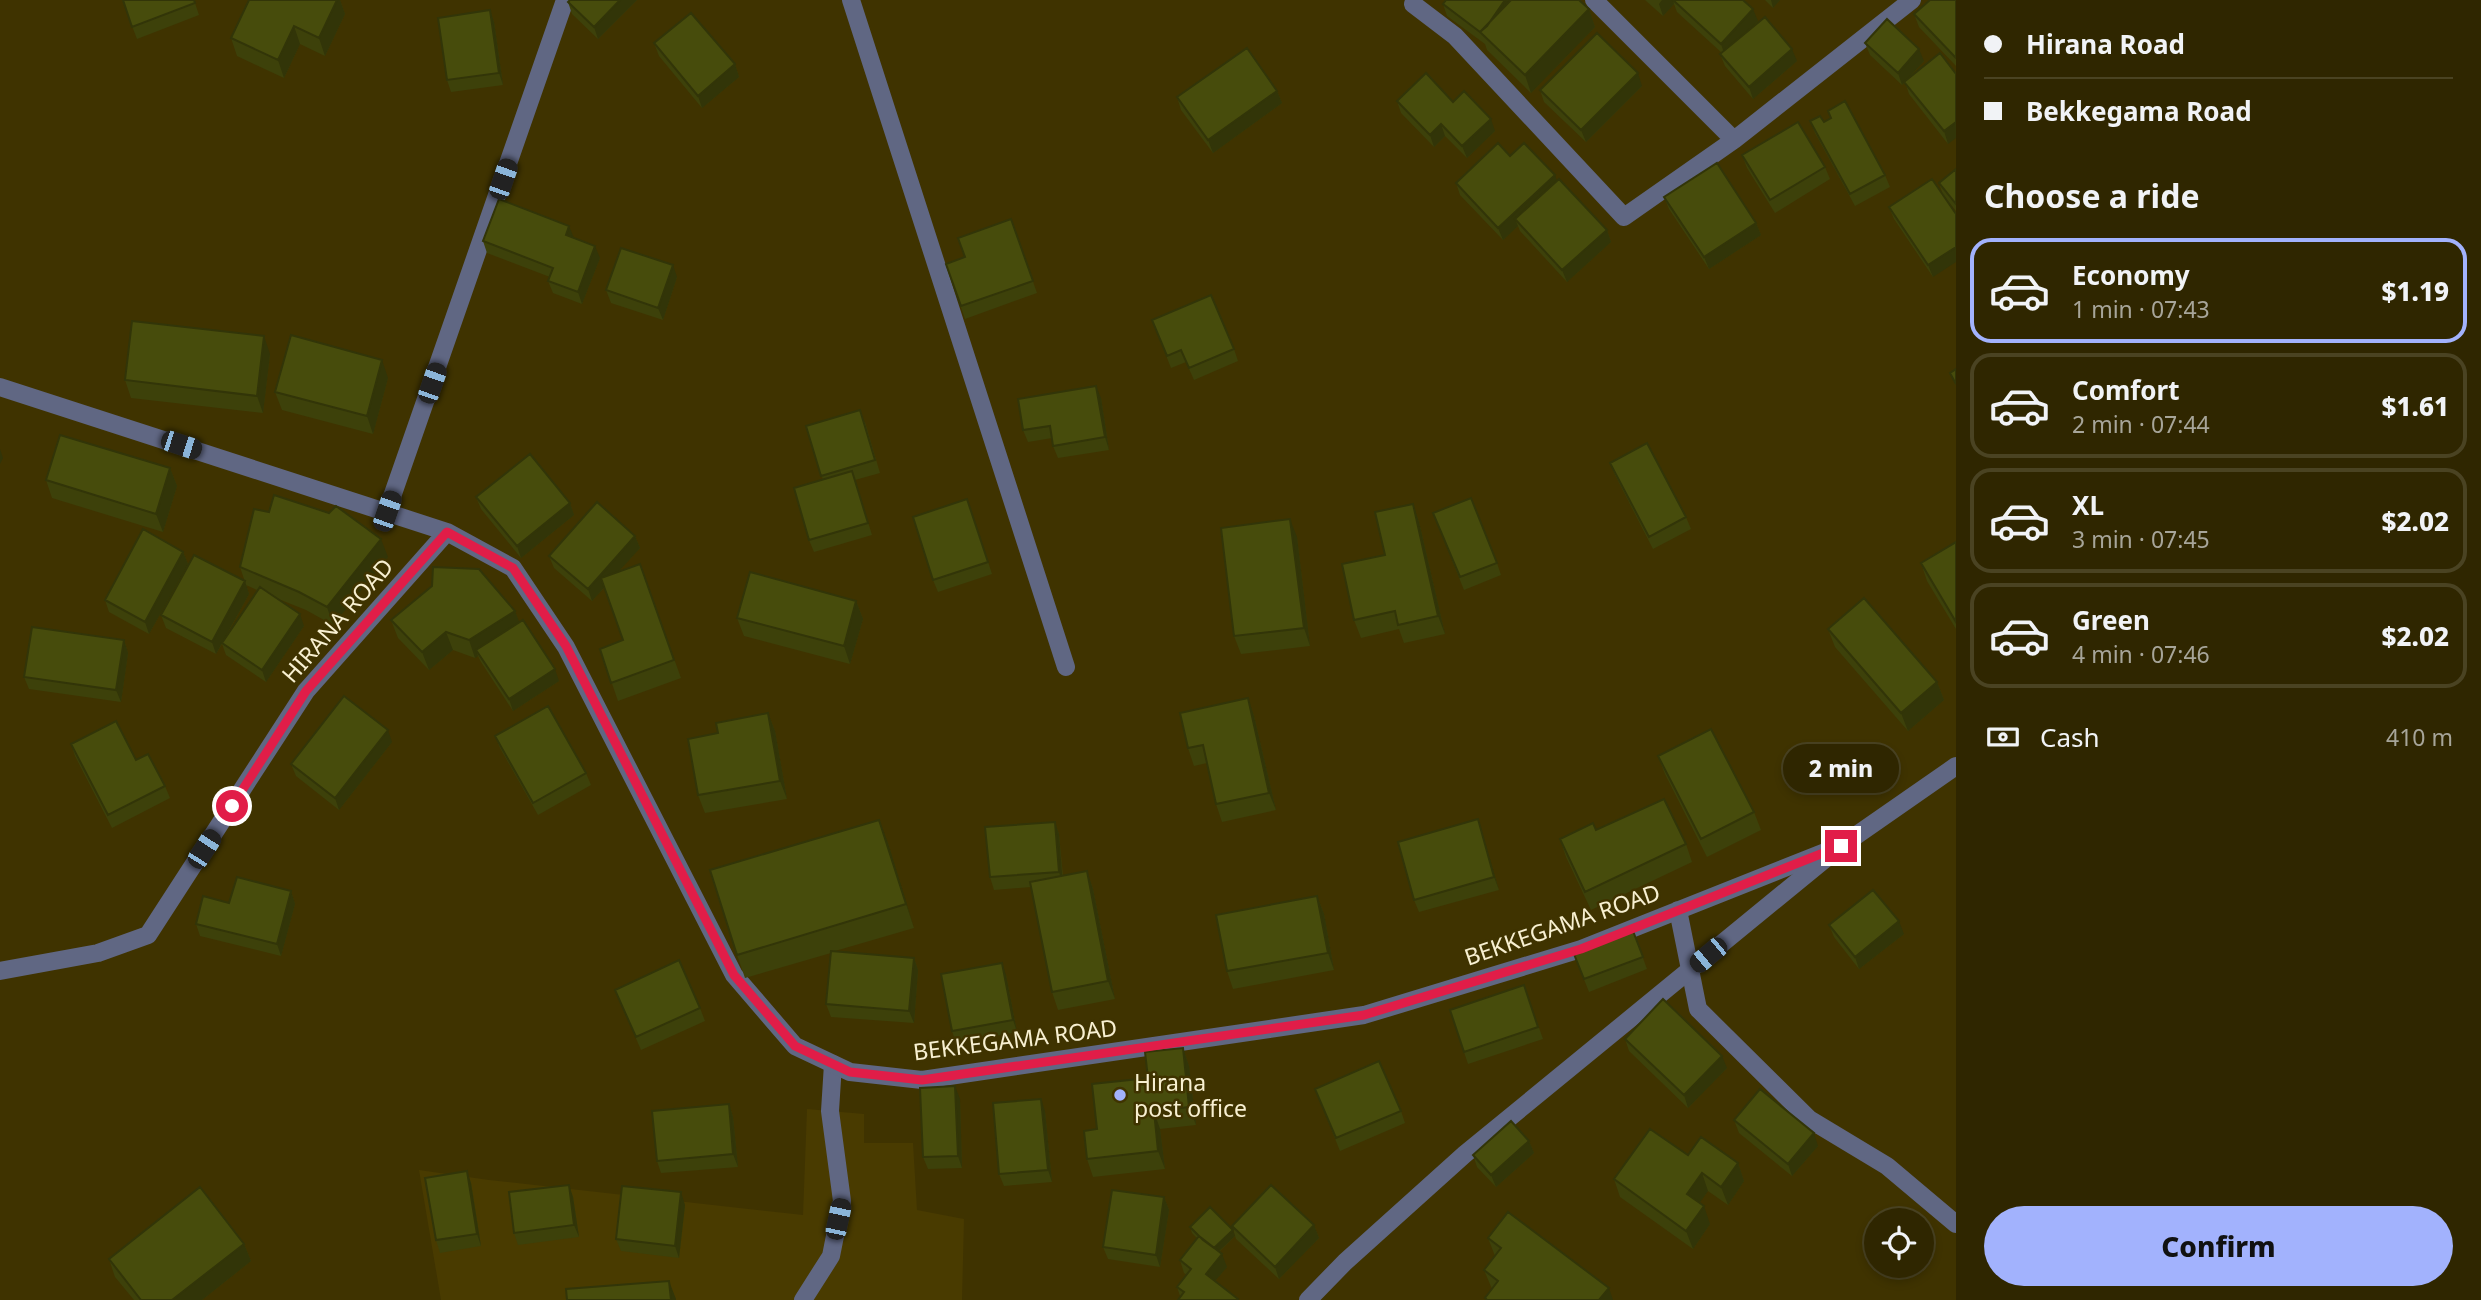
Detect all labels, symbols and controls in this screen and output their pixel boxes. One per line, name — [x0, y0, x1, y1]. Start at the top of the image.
text: Hirana Road — [2026, 26, 2185, 62]
text: Bekkegama Road — [2026, 93, 2252, 129]
car — [487, 156, 520, 202]
text: Choose a ride — [1984, 174, 2200, 217]
text: Economy — [2072, 257, 2190, 293]
icon: car — [1988, 259, 2051, 322]
text: $1.19 — [2382, 273, 2449, 309]
text: 1 min · 07:43 — [2072, 293, 2210, 325]
car — [416, 360, 449, 406]
text: Comfort — [2072, 372, 2180, 408]
icon: car — [1988, 374, 2051, 437]
text: $1.61 — [2382, 388, 2449, 424]
text: 2 min · 07:44 — [2072, 408, 2210, 440]
car — [158, 429, 205, 461]
text: XL — [2072, 487, 2104, 523]
car — [371, 488, 404, 534]
icon: car — [1988, 489, 2051, 552]
text: $2.02 — [2382, 503, 2449, 539]
text: 3 min · 07:45 — [2072, 523, 2210, 555]
street label: HIRANA ROAD — [274, 551, 400, 689]
text: Green — [2072, 602, 2150, 638]
icon: car — [1988, 604, 2051, 667]
text: $2.02 — [2382, 618, 2449, 654]
text: 4 min · 07:46 — [2072, 638, 2210, 670]
icon: cash — [1984, 718, 2022, 756]
text: Cash — [2040, 719, 2100, 755]
text: 410 m — [2386, 721, 2453, 753]
callout: 2 min — [1783, 744, 1899, 794]
text: 2 min — [1809, 752, 1873, 784]
route start — [216, 790, 248, 822]
car — [184, 826, 225, 872]
route end — [1825, 830, 1857, 862]
street label: BEKKEGAMA ROAD — [1460, 875, 1664, 973]
car — [1686, 933, 1731, 977]
street label: BEKKEGAMA ROAD — [911, 1011, 1119, 1067]
place label: Hirana post office — [1134, 1066, 1247, 1124]
marker: Hirana post office — [1112, 1087, 1128, 1103]
car — [824, 1196, 853, 1242]
button: Confirm — [1984, 1206, 2453, 1286]
map controls — [1864, 1208, 1934, 1278]
button: locate — [1864, 1208, 1934, 1278]

